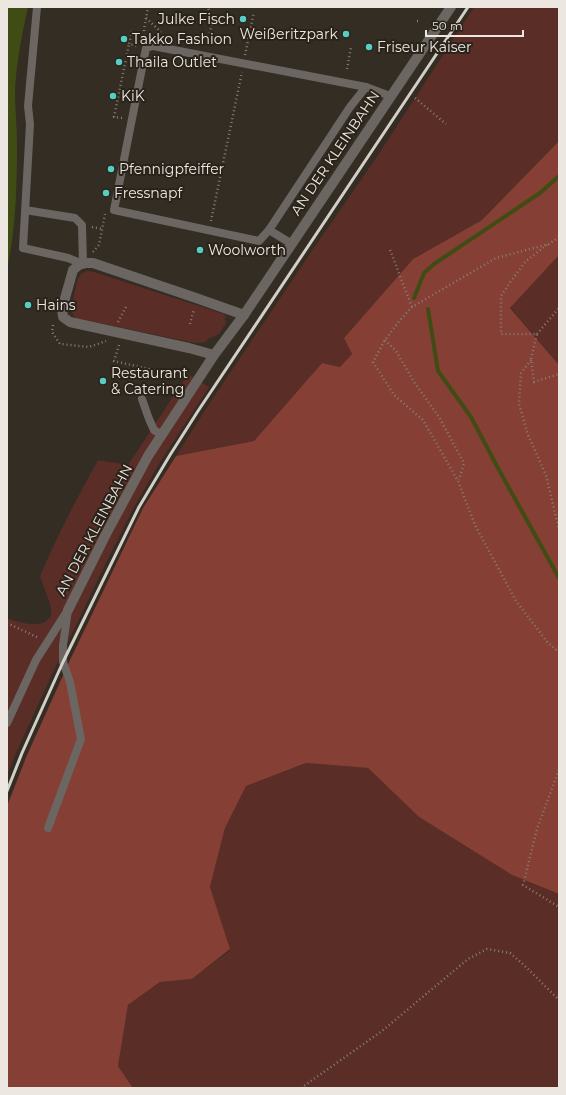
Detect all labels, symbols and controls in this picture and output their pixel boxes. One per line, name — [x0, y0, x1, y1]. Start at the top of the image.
place label: Julke Fisch — [157, 10, 235, 28]
scale bar — [426, 12, 523, 38]
marker: Julke Fisch — [238, 14, 248, 24]
text: 50 m — [432, 18, 463, 33]
place label: Weißeritzpark — [240, 25, 339, 43]
marker: Weißeritzpark — [341, 29, 351, 39]
place label: Takko Fashion — [132, 30, 232, 48]
marker: Takko Fashion — [119, 34, 129, 44]
place label: Friseur Kaiser — [377, 38, 472, 56]
marker: Friseur Kaiser — [364, 42, 374, 52]
place label: Thaila Outlet — [127, 53, 217, 71]
marker: Thaila Outlet — [114, 57, 124, 67]
place label: KiK — [121, 87, 145, 105]
street label: AN DER KLEINBAHN — [287, 87, 383, 219]
marker: KiK — [108, 91, 118, 101]
place label: Pfennigpfeiffer — [119, 160, 225, 178]
marker: Pfennigpfeiffer — [106, 164, 116, 174]
place label: Fressnapf — [114, 184, 183, 202]
marker: Fressnapf — [101, 188, 111, 198]
place label: Woolworth — [208, 241, 286, 259]
marker: Woolworth — [195, 245, 205, 255]
place label: Hains — [36, 296, 76, 314]
marker: Hains — [23, 300, 33, 310]
place label: Restaurant & Catering — [111, 364, 188, 398]
marker: Restaurant & Catering — [98, 376, 108, 386]
street label: AN DER KLEINBAHN — [52, 461, 136, 599]

